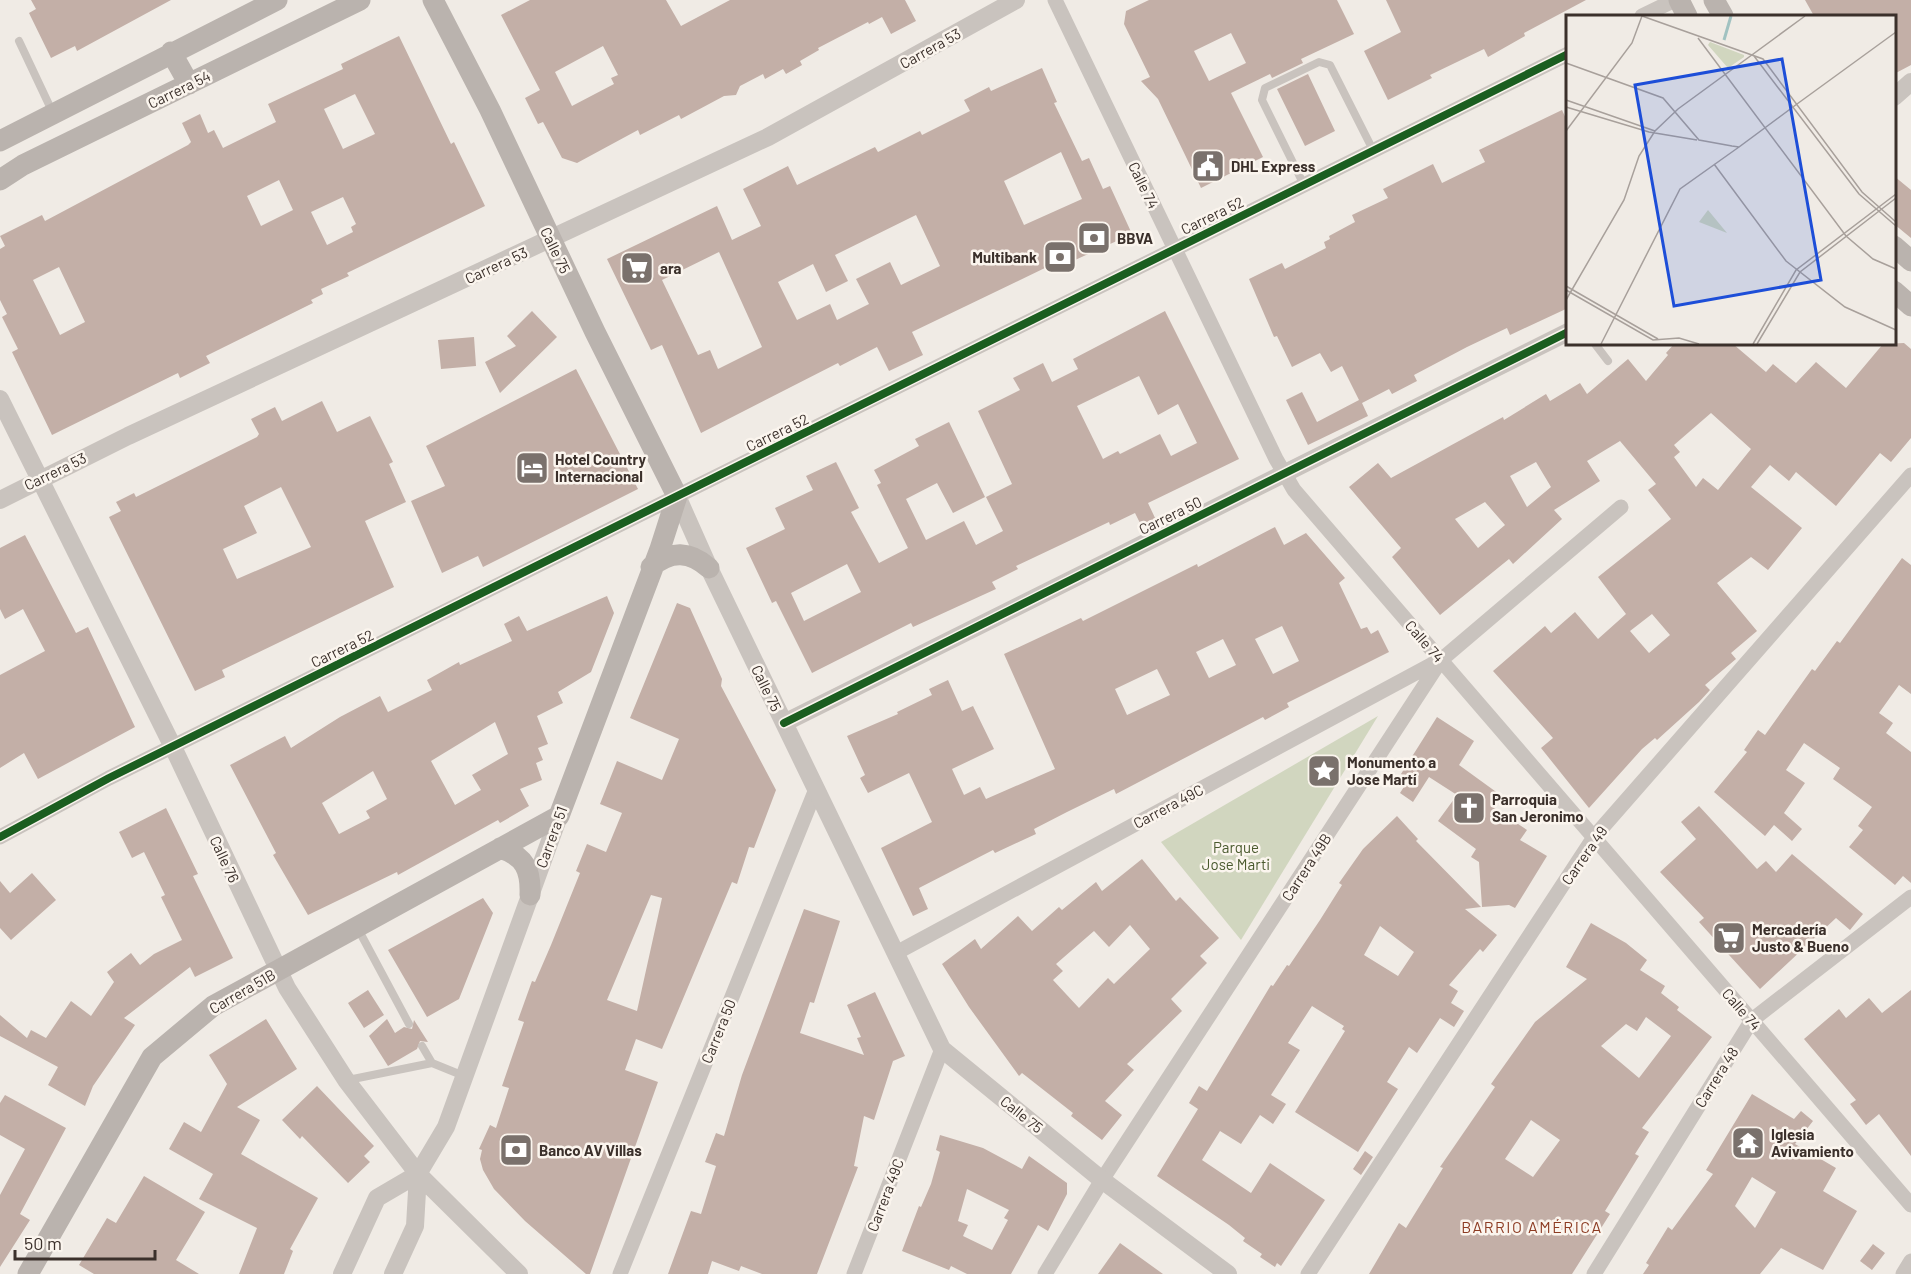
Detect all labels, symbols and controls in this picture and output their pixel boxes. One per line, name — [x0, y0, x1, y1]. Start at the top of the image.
inset map — [1566, 15, 1896, 345]
street label: Carrera 53 — [896, 24, 964, 72]
street label: Carrera 54 — [145, 66, 213, 112]
public building icon: DHL Express — [1190, 148, 1226, 184]
place label: DHL Express — [1231, 157, 1316, 175]
street label: Calle 74 — [1125, 159, 1163, 211]
street label: Carrera 52 — [1178, 192, 1246, 238]
bank icon: BBVA — [1076, 220, 1112, 256]
street label: Calle 75 — [537, 224, 575, 276]
place label: BBVA — [1117, 229, 1153, 247]
bank icon: Multibank — [1042, 239, 1078, 275]
street label: Carrera 53 — [462, 243, 530, 287]
place label: Multibank — [972, 248, 1037, 266]
supermarket icon: ara — [619, 250, 655, 286]
place label: ara — [660, 259, 682, 277]
street label: Carrera 52 — [743, 409, 811, 455]
street label: Carrera 53 — [21, 448, 89, 494]
hotel icon: Hotel Country Internacional — [514, 450, 550, 486]
place label: Hotel Country Internacional — [555, 450, 646, 485]
street label: Carrera 50 — [1136, 492, 1204, 538]
street label: Calle 74 — [1402, 616, 1448, 666]
street label: Carrera 52 — [308, 625, 376, 671]
street label: Calle 75 — [748, 662, 786, 714]
place icon: Monumento a Jose Martí — [1306, 753, 1342, 789]
place label: Monumento a Jose Martí — [1347, 753, 1436, 788]
street label: Carrera 49C — [1130, 780, 1206, 832]
church icon: Parroquia San Jeronimo — [1451, 790, 1487, 826]
place label: Parroquia San Jeronimo — [1492, 790, 1584, 825]
street label: Carrera 51 — [532, 804, 570, 870]
street label: Carrera 49 — [1557, 822, 1611, 888]
street label: Carrera 49B — [1277, 830, 1335, 904]
street label: Calle 76 — [206, 833, 244, 885]
park label: Parque Jose Marti — [1202, 838, 1270, 873]
supermarket icon: Mercadería Justo & Bueno — [1711, 920, 1747, 956]
place label: Mercadería Justo & Bueno — [1752, 920, 1849, 955]
street label: Carrera 51B — [206, 965, 278, 1017]
street label: Calle 74 — [1719, 984, 1765, 1034]
street label: Carrera 50 — [697, 996, 739, 1066]
street label: Carrera 48 — [1690, 1044, 1742, 1110]
street label: Calle 75 — [997, 1091, 1047, 1137]
temple icon: Iglesia Avivamiento — [1730, 1125, 1766, 1161]
place label: Iglesia Avivamiento — [1771, 1125, 1854, 1160]
bank icon: Banco AV Villas — [498, 1132, 534, 1168]
place label: Banco AV Villas — [539, 1141, 642, 1159]
street label: Carrera 49C — [863, 1156, 907, 1234]
district label: BARRIO AMÉRICA — [1461, 1217, 1603, 1236]
scale bar — [15, 1223, 154, 1261]
text: 50 m — [24, 1232, 62, 1254]

